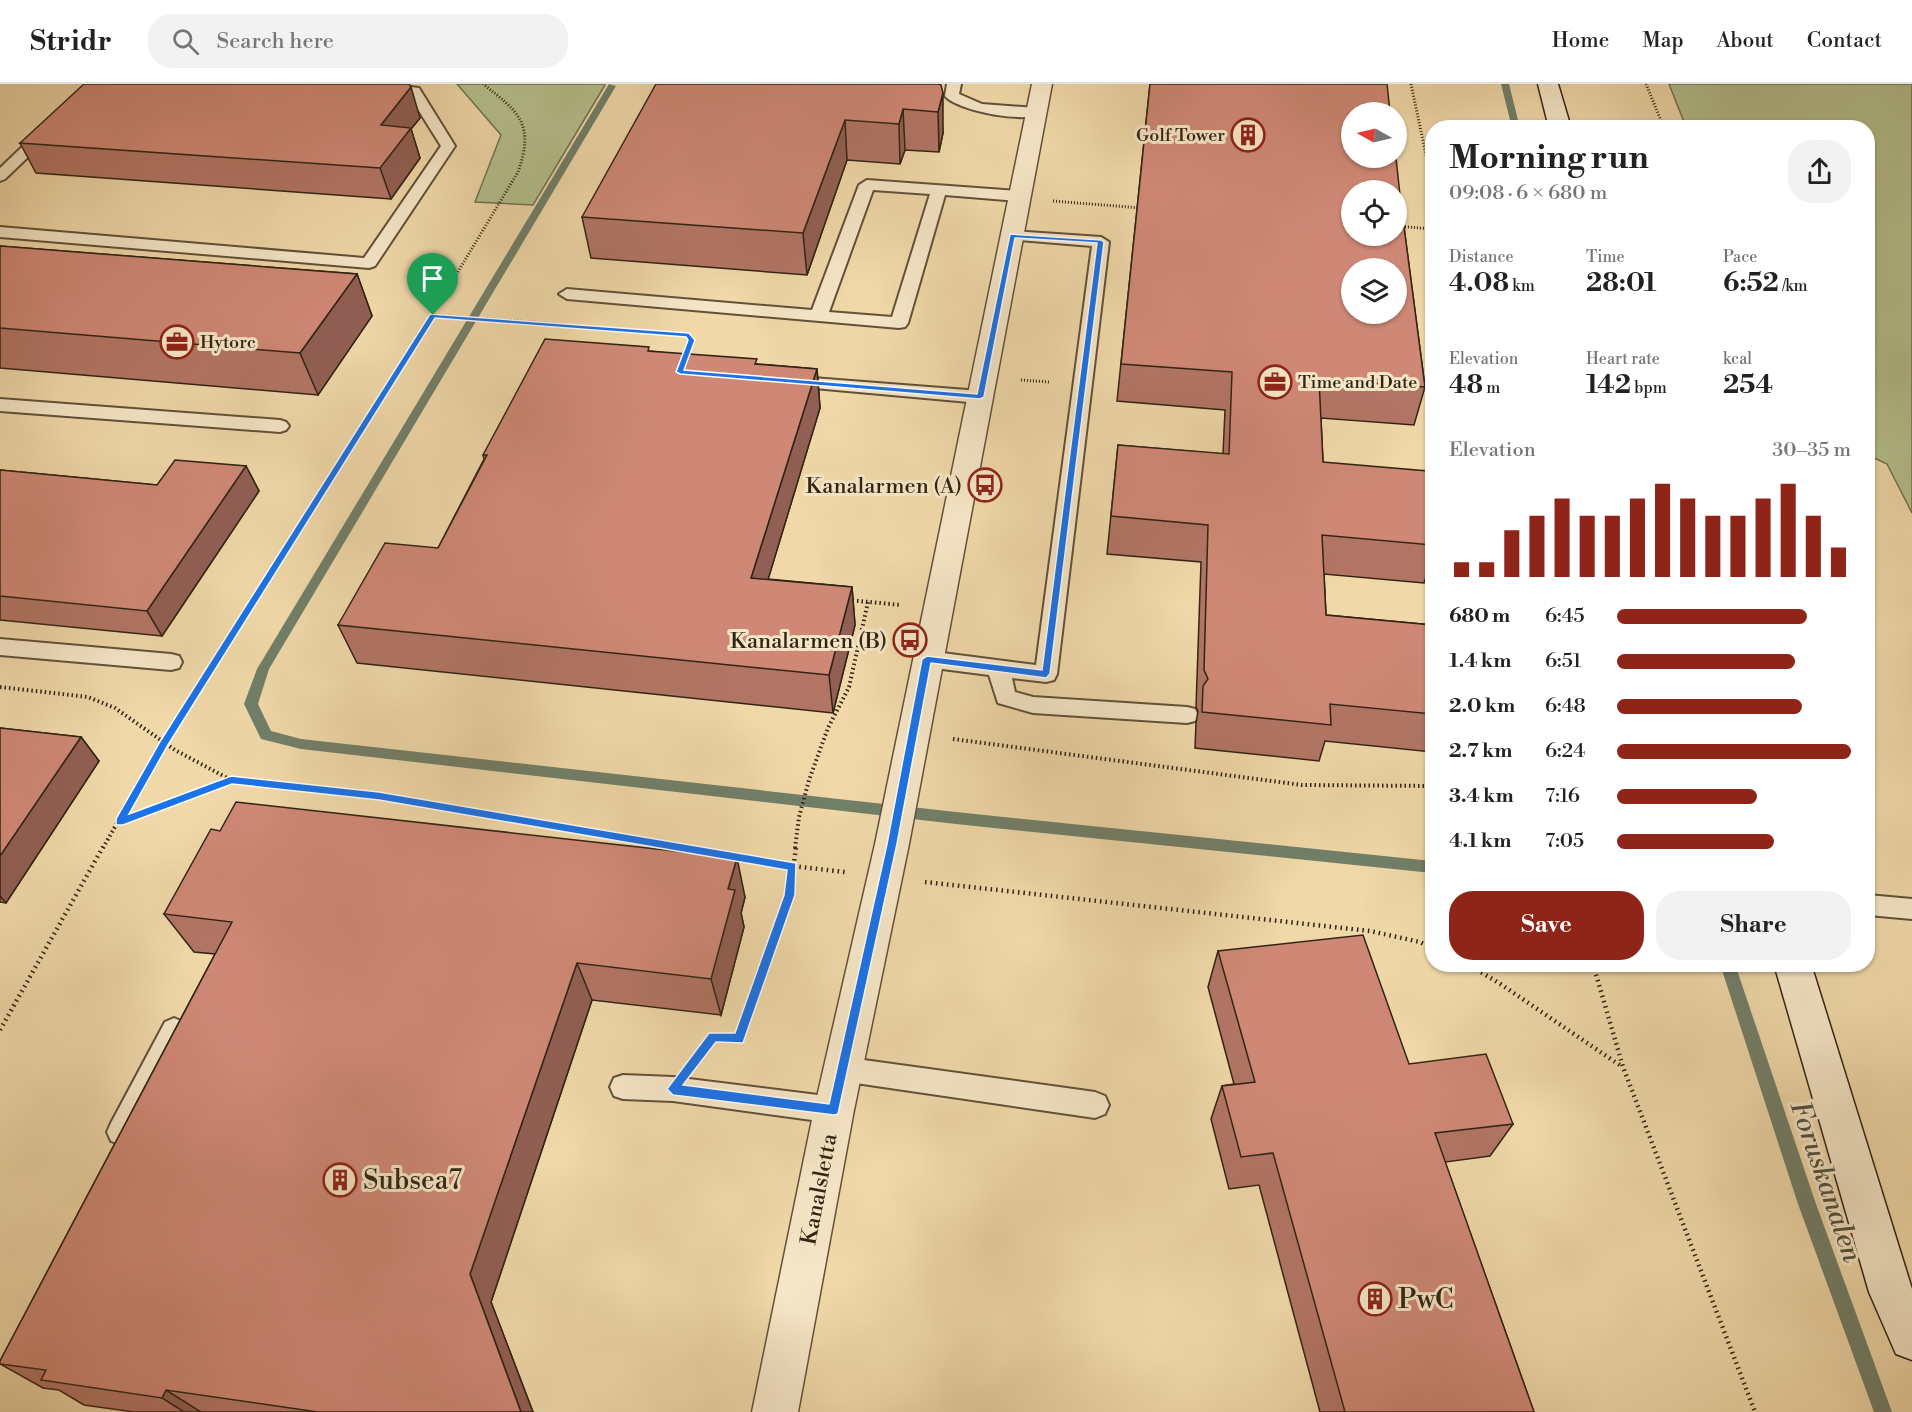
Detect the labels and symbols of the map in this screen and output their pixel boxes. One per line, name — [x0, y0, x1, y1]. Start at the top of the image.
north arrow — [1341, 102, 1407, 168]
building icon: Golf Tower — [1230, 117, 1266, 153]
place label: Golf Tower — [1136, 124, 1225, 147]
pin — [407, 253, 458, 315]
office icon: Hytorc — [159, 324, 195, 360]
place label: Hytorc — [200, 331, 256, 354]
office icon: Time and Date — [1257, 364, 1293, 400]
place label: Time and Date — [1298, 371, 1417, 394]
bus stop icon: Kanalarmen (A) — [967, 467, 1003, 503]
place label: Kanalarmen (A) — [805, 473, 962, 500]
bus stop icon: Kanalarmen (B) — [892, 622, 928, 658]
place label: Kanalarmen (B) — [730, 628, 887, 655]
water label: Foruskanalen — [1782, 1096, 1870, 1267]
street label: Kanalsletta — [795, 1130, 844, 1247]
building icon: Subsea7 — [322, 1162, 358, 1198]
place label: Subsea7 — [363, 1164, 462, 1198]
building icon: PwC — [1357, 1281, 1393, 1317]
place label: PwC — [1398, 1283, 1454, 1317]

